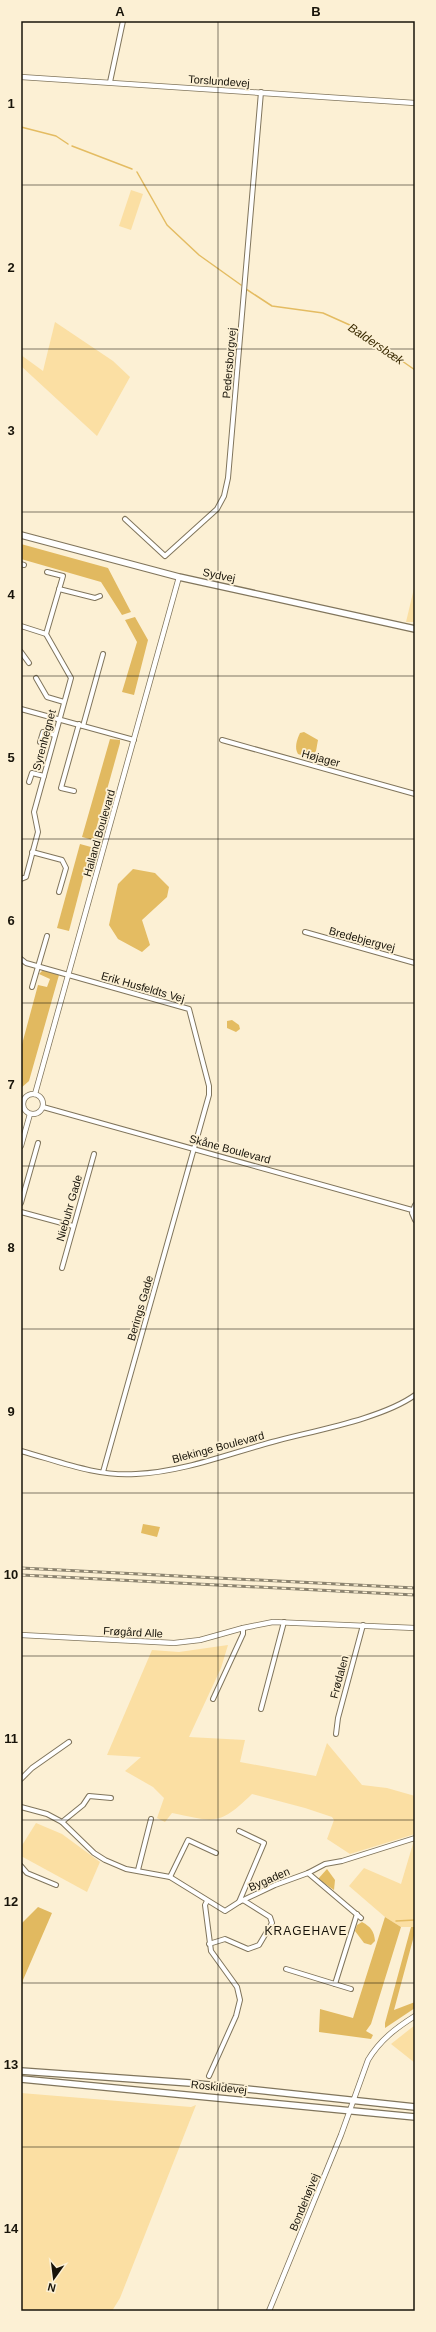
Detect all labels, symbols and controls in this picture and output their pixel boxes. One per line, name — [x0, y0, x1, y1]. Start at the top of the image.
text: A — [115, 4, 125, 19]
text: B — [311, 4, 321, 19]
street label: Torslundevej — [188, 73, 250, 89]
text: 1 — [7, 96, 15, 111]
text: 2 — [7, 260, 15, 275]
water label: Baldersbæk — [346, 320, 407, 368]
street label: Pedersborgvej — [220, 327, 238, 399]
text: 3 — [7, 423, 15, 438]
street label: Sydvej — [202, 566, 236, 584]
text: 4 — [7, 587, 15, 602]
street label: Syrenhegnet — [30, 708, 58, 772]
street label: Højager — [301, 747, 342, 769]
text: 5 — [7, 750, 15, 765]
street label: Halland Boulevard — [81, 788, 117, 878]
text: 6 — [7, 913, 15, 928]
street label: Bredebjergvej — [328, 924, 396, 954]
street label: Erik Husfeldts Vej — [100, 969, 186, 1005]
text: 7 — [7, 1077, 15, 1092]
street label: Skåne Boulevard — [188, 1132, 272, 1166]
street label: Niebuhr Gade — [54, 1173, 84, 1243]
text: 8 — [7, 1240, 15, 1255]
street label: Berings Gade — [125, 1274, 155, 1342]
text: 9 — [7, 1404, 15, 1419]
street label: Blekinge Boulevard — [171, 1429, 265, 1465]
text: 10 — [4, 1567, 18, 1582]
street label: Frøgård Alle — [103, 1624, 163, 1640]
street label: Frødalen — [328, 1654, 350, 1700]
text: 11 — [4, 1731, 18, 1746]
street label: Bygaden — [247, 1865, 291, 1893]
text: 12 — [4, 1894, 18, 1909]
district label: KRAGEHAVE — [265, 1924, 347, 1938]
text: 13 — [4, 2057, 18, 2072]
street label: Roskildevej — [190, 2078, 248, 2096]
street label: Bondehøjvej — [287, 2171, 321, 2233]
text: 14 — [4, 2221, 19, 2236]
north arrow — [34, 2258, 74, 2298]
text: N — [46, 2281, 57, 2294]

